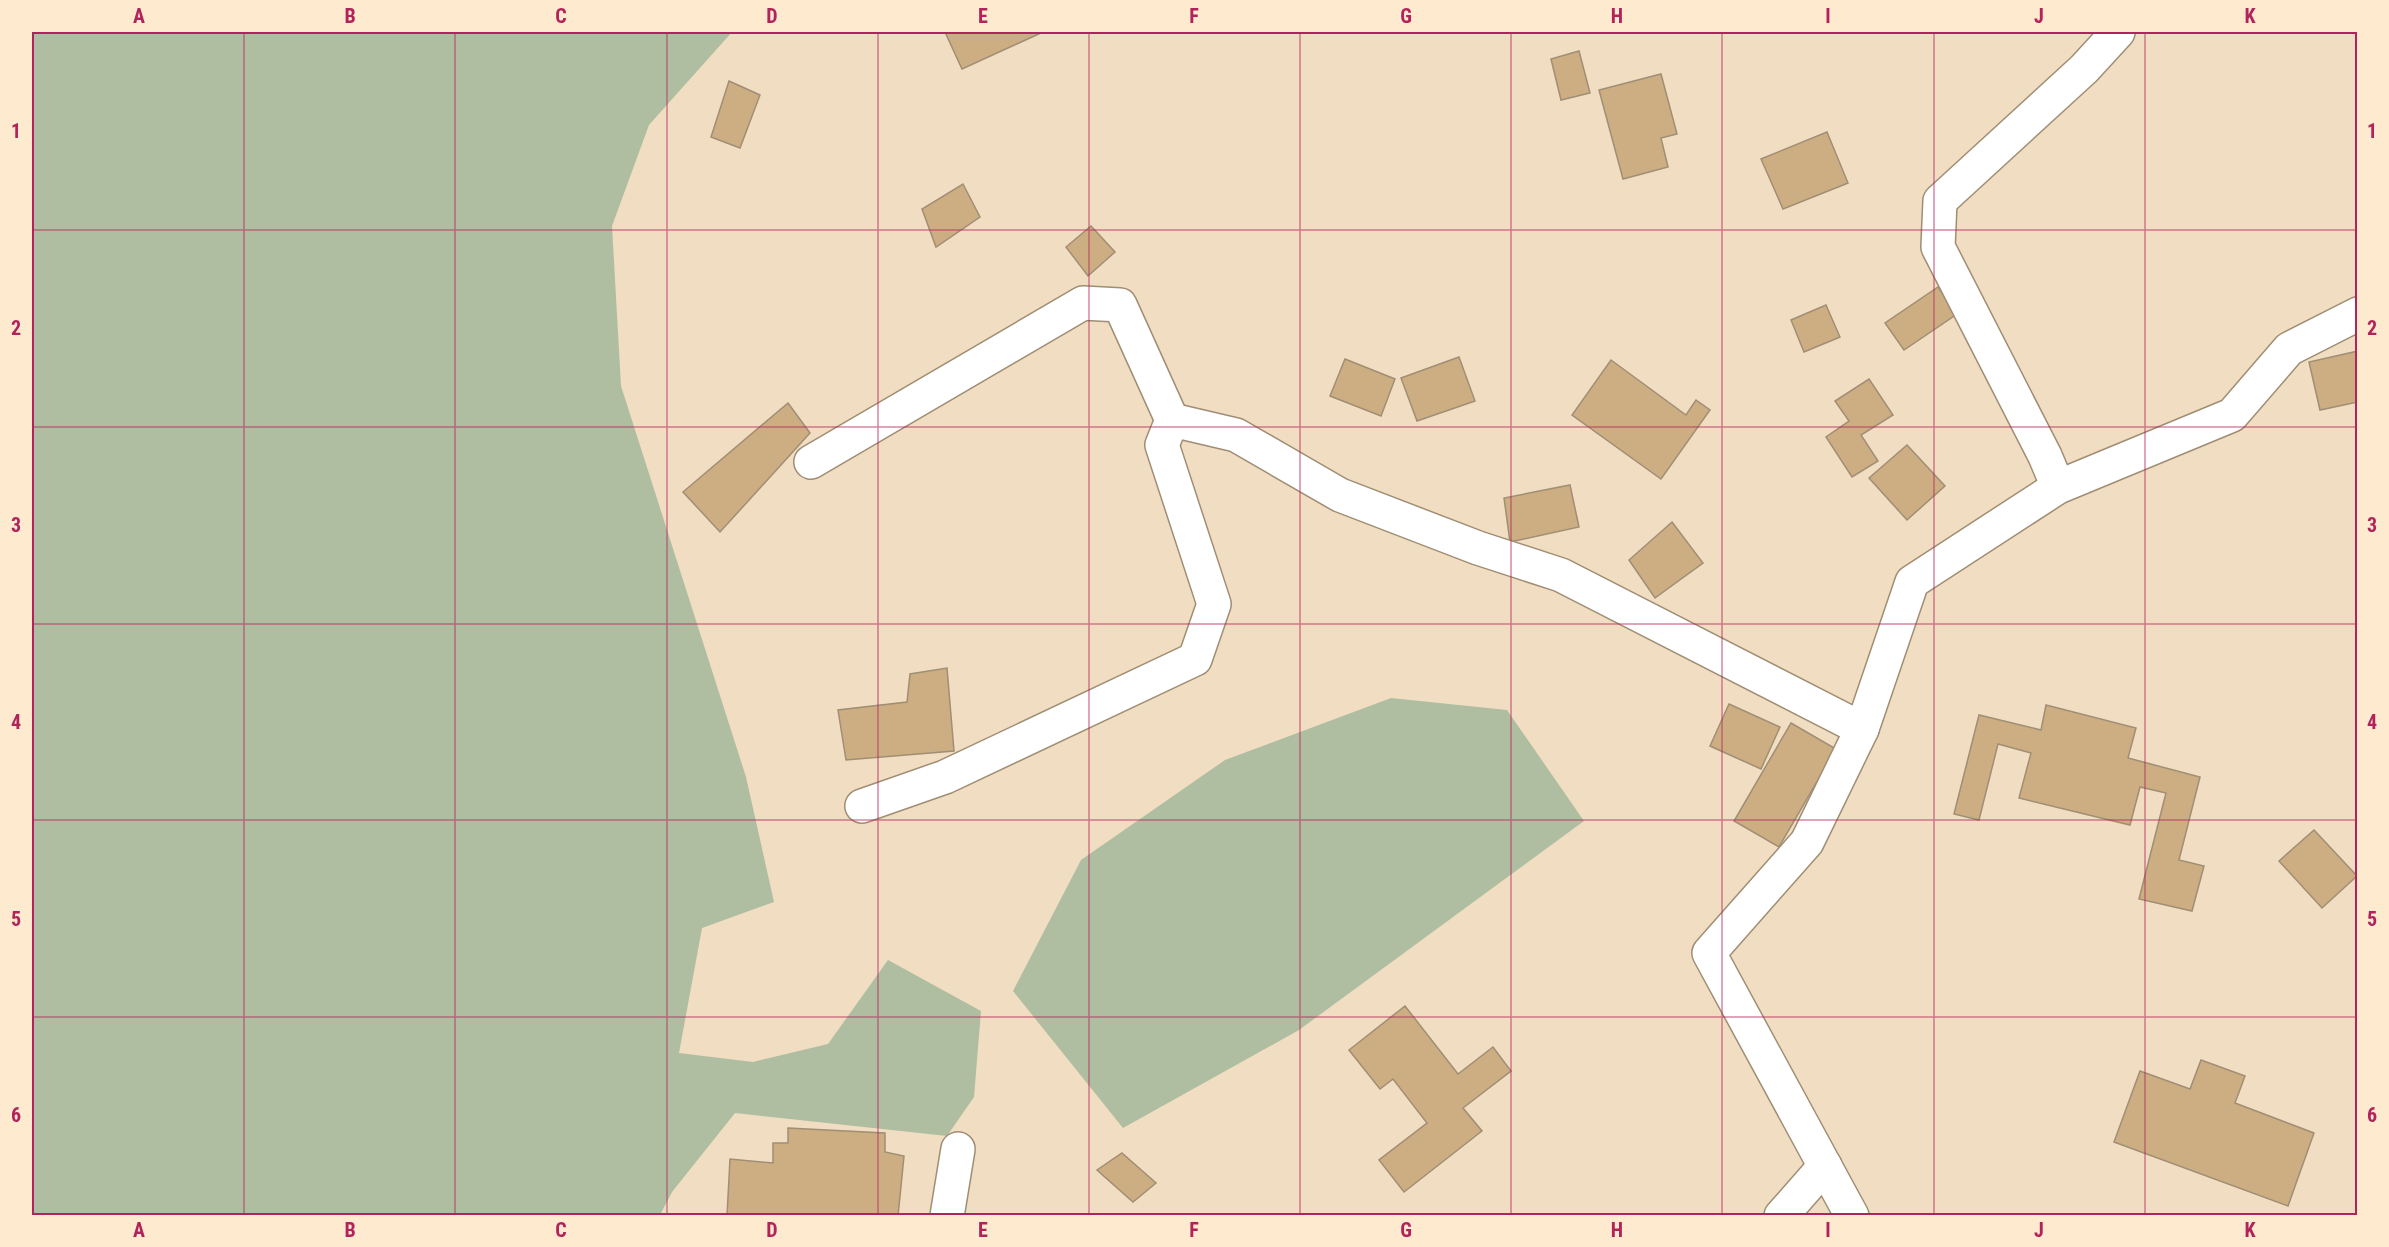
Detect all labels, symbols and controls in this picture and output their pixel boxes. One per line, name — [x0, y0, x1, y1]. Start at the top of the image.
text: A — [133, 4, 145, 28]
text: B — [344, 4, 356, 28]
text: C — [555, 4, 567, 28]
text: D — [766, 4, 778, 28]
text: E — [978, 4, 988, 28]
text: F — [1189, 4, 1199, 28]
text: G — [1400, 4, 1412, 28]
text: H — [1611, 4, 1623, 28]
text: I — [1825, 4, 1831, 28]
text: J — [2034, 4, 2044, 28]
text: K — [2244, 4, 2256, 28]
text: 1 — [11, 119, 21, 143]
text: 1 — [2367, 119, 2377, 143]
text: 2 — [11, 316, 21, 340]
text: 2 — [2367, 316, 2377, 340]
text: 3 — [11, 513, 21, 537]
text: 3 — [2367, 513, 2377, 537]
text: 4 — [11, 710, 21, 734]
text: 4 — [2367, 710, 2377, 734]
text: 5 — [11, 907, 21, 931]
text: 5 — [2367, 907, 2377, 931]
text: 6 — [11, 1103, 21, 1127]
text: 6 — [2367, 1103, 2377, 1127]
text: A — [133, 1218, 145, 1242]
text: B — [344, 1218, 356, 1242]
text: C — [555, 1218, 567, 1242]
text: D — [766, 1218, 778, 1242]
text: E — [978, 1218, 988, 1242]
text: F — [1189, 1218, 1199, 1242]
text: G — [1400, 1218, 1412, 1242]
text: H — [1611, 1218, 1623, 1242]
text: I — [1825, 1218, 1831, 1242]
text: J — [2034, 1218, 2044, 1242]
text: K — [2244, 1218, 2256, 1242]

